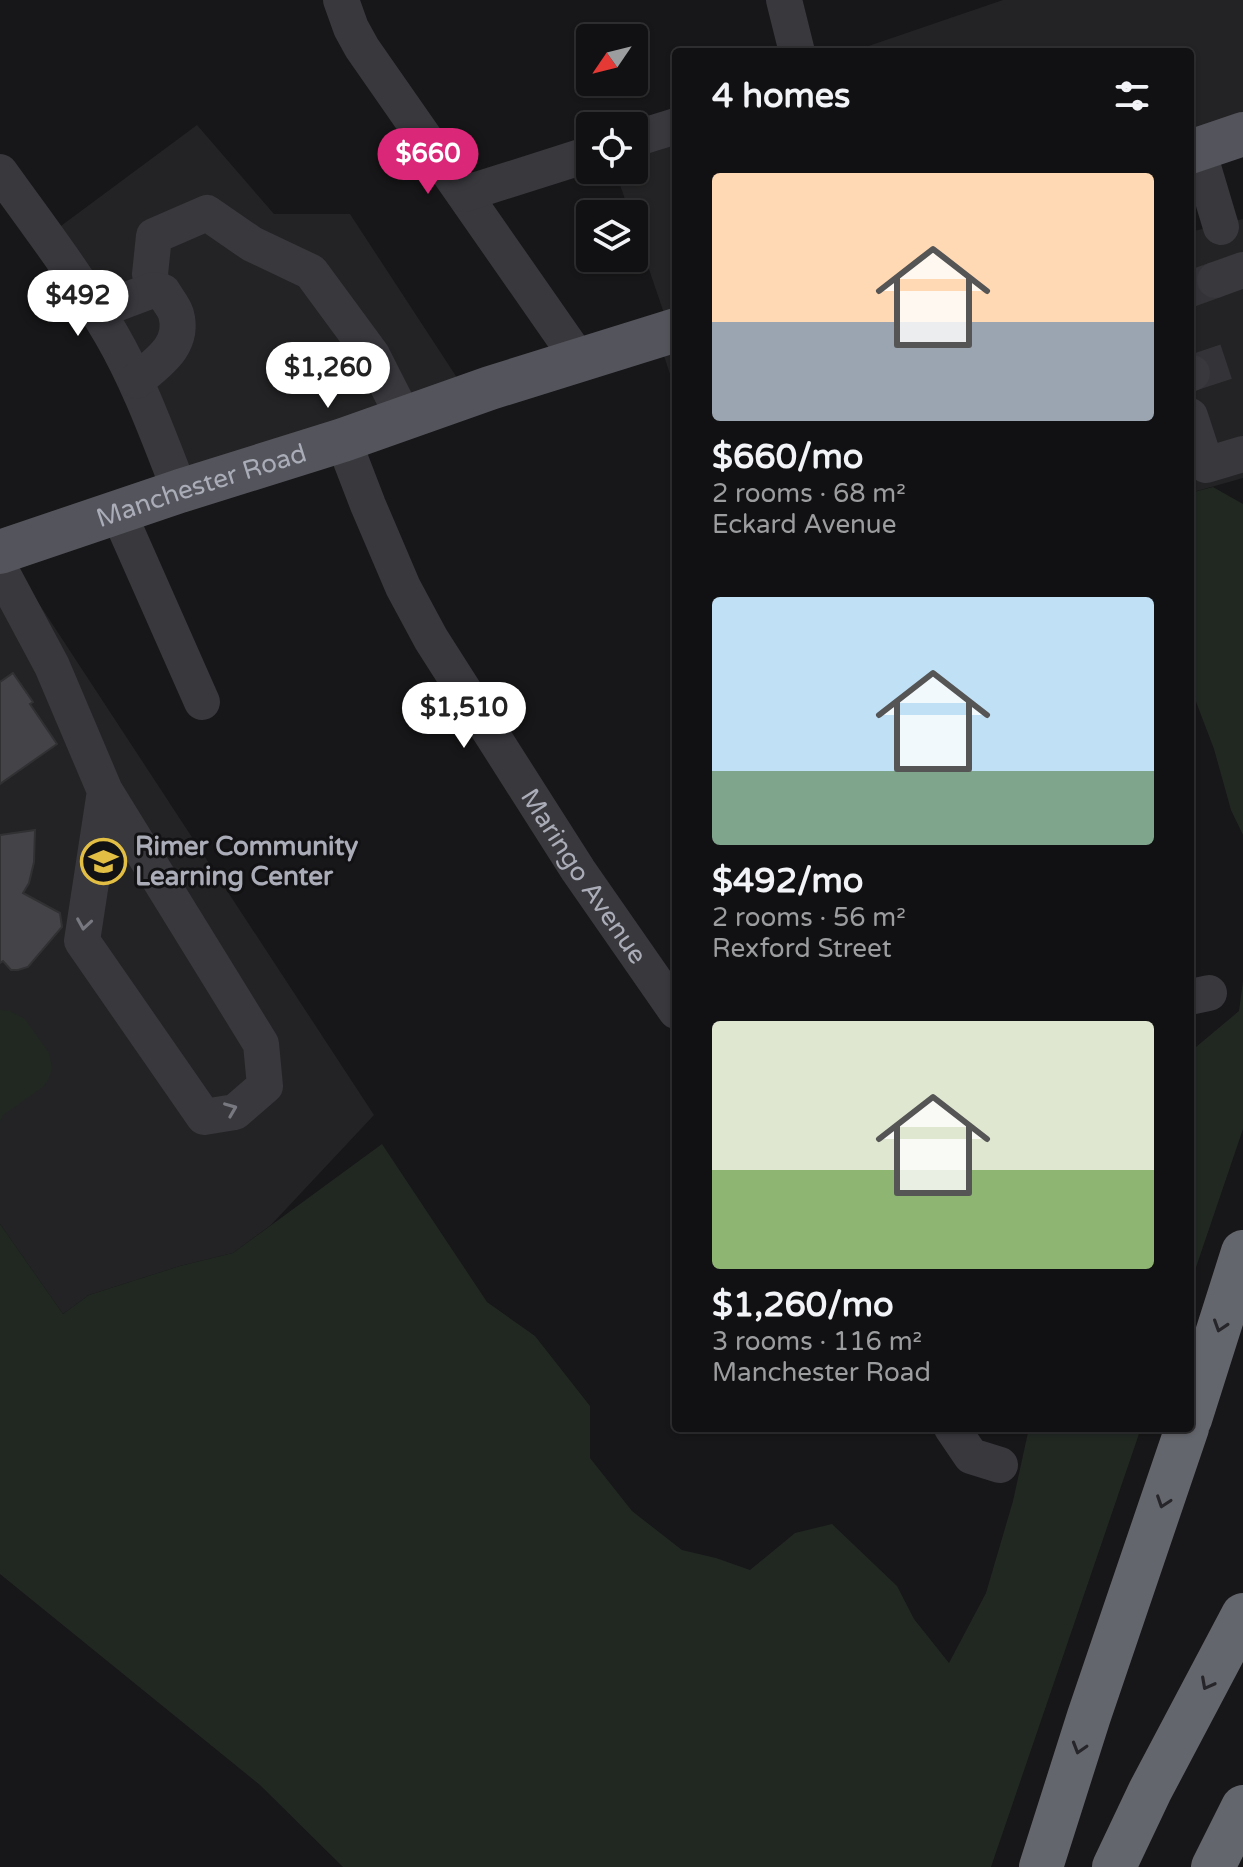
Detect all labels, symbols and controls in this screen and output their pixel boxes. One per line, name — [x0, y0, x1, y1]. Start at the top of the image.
north arrow — [576, 24, 648, 96]
map controls — [576, 24, 648, 272]
icon: filters — [1110, 74, 1154, 118]
text: 4 homes — [712, 76, 850, 117]
button: locate — [576, 112, 648, 184]
pin: $660 — [381, 128, 475, 196]
text: $660 — [395, 138, 461, 169]
button: layers — [576, 200, 648, 272]
icon: home — [861, 225, 1005, 369]
pin: $492 — [31, 270, 125, 338]
text: $492 — [45, 280, 111, 311]
pin: $1,260 — [263, 342, 393, 410]
text: $1,260 — [284, 352, 372, 383]
street label: Manchester Road — [92, 437, 310, 534]
text: $660/mo — [712, 437, 863, 478]
text: 2 rooms · 68 m² — [712, 478, 906, 509]
text: Eckard Avenue — [712, 509, 896, 540]
icon: home — [861, 649, 1005, 793]
pin: $1,510 — [399, 682, 529, 750]
text: $1,510 — [420, 692, 508, 723]
street label: Maringo Avenue — [514, 783, 653, 970]
place label: Rimer Community Learning Center — [135, 831, 358, 892]
school or university icon: Rimer Community Learning Center — [80, 837, 128, 885]
text: $492/mo — [712, 861, 863, 902]
text: 2 rooms · 56 m² — [712, 902, 906, 933]
one-way arrow — [77, 917, 94, 931]
text: Rexford Street — [712, 933, 892, 964]
icon: home — [861, 1073, 1005, 1217]
one-way arrow — [222, 1103, 237, 1119]
text: $1,260/mo — [712, 1285, 894, 1326]
one-way arrow — [1213, 1319, 1229, 1333]
text: 3 rooms · 116 m² — [712, 1326, 922, 1357]
text: Manchester Road — [712, 1357, 931, 1388]
one-way arrow — [1156, 1494, 1172, 1508]
one-way arrow — [1201, 1676, 1216, 1690]
one-way arrow — [1072, 1741, 1088, 1754]

